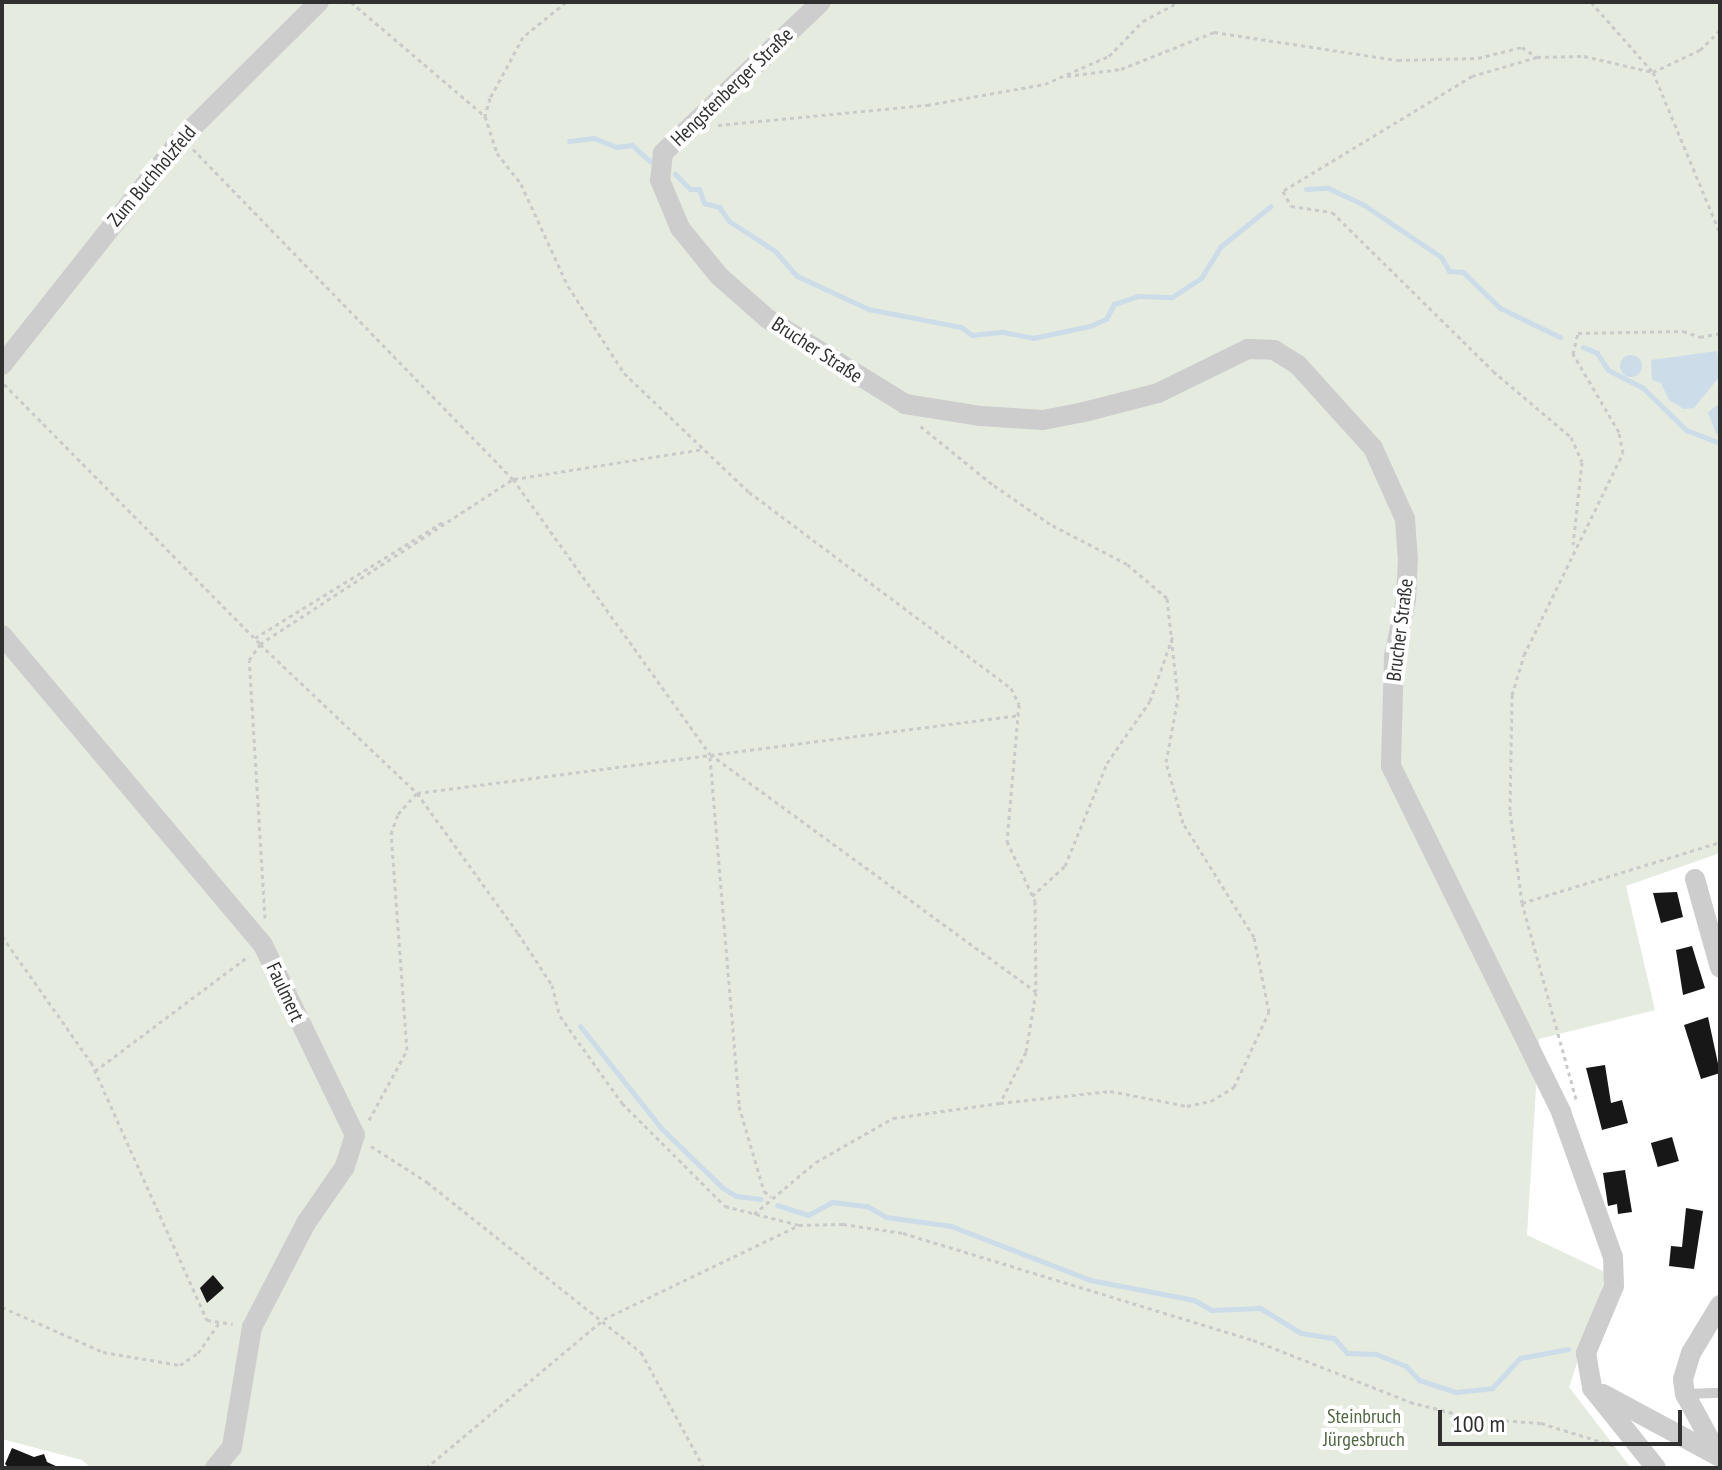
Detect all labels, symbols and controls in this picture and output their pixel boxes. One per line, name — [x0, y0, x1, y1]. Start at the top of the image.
street label: Hengstenberger Straße — [666, 23, 798, 151]
street label: Zum Buchholzfeld — [103, 121, 201, 231]
street label: Brucher Straße — [767, 312, 867, 388]
street label: Brucher Straße — [1382, 577, 1418, 683]
street label: Faulmert — [261, 959, 309, 1025]
scale bar — [1442, 1394, 1686, 1444]
park label: Steinbruch Jürgesbruch — [1323, 1405, 1405, 1452]
text: 100 m — [1452, 1408, 1505, 1439]

